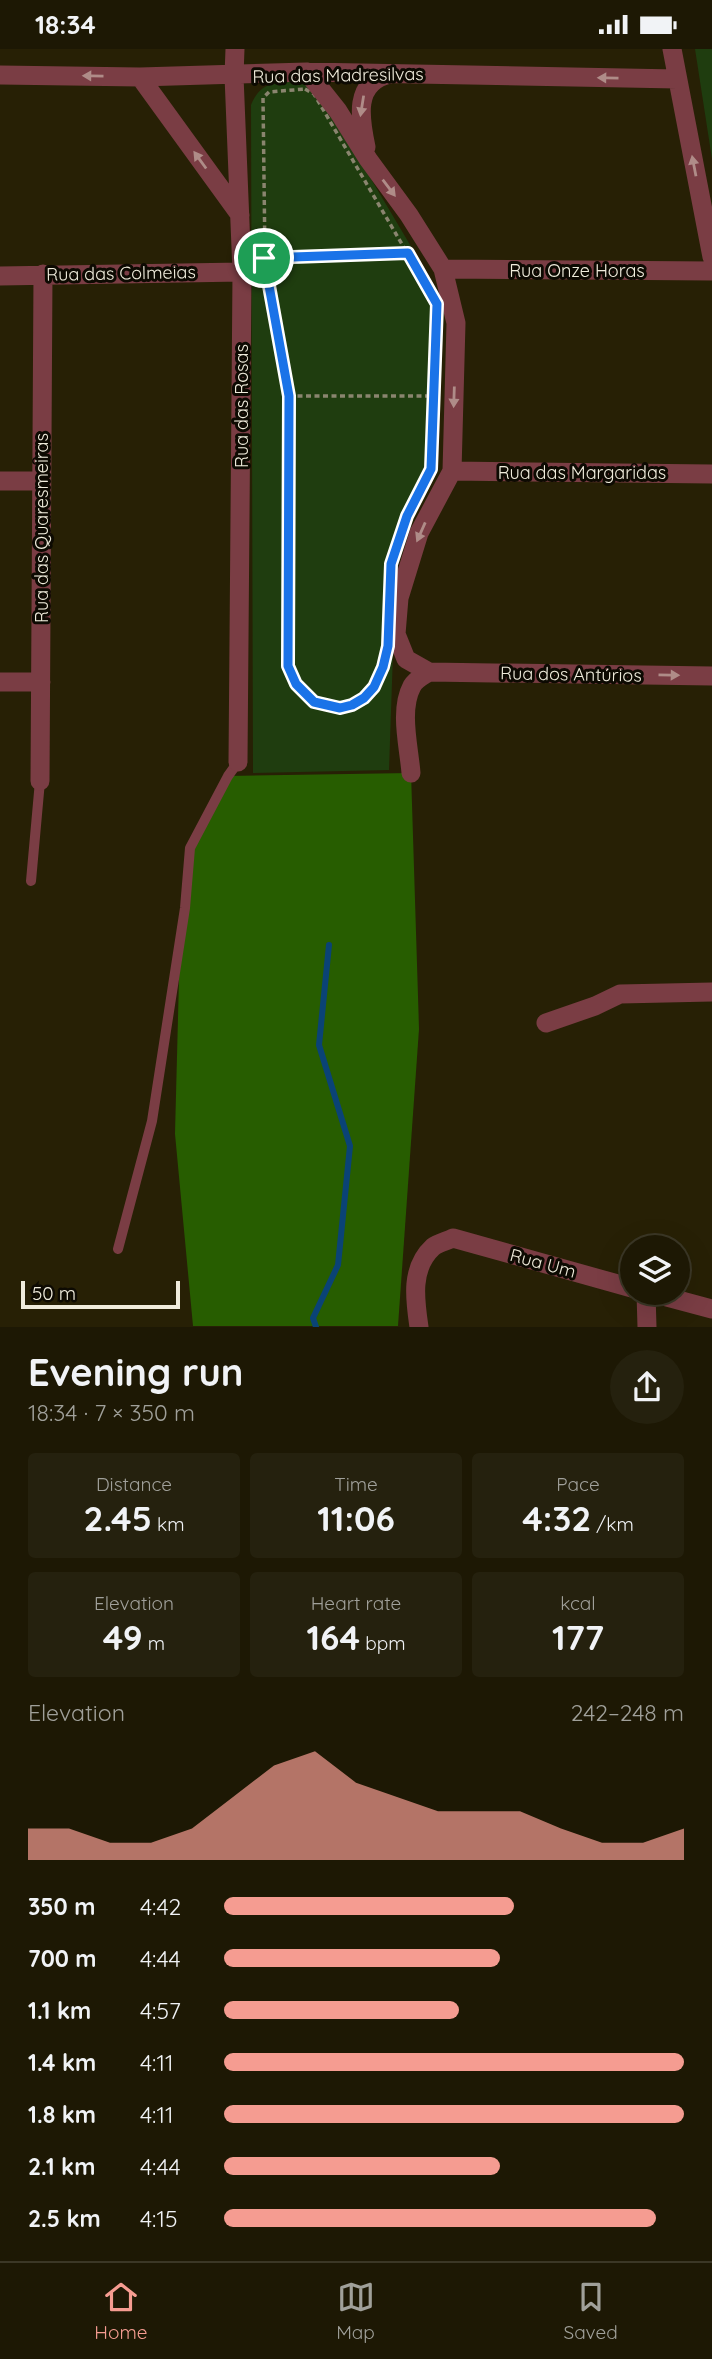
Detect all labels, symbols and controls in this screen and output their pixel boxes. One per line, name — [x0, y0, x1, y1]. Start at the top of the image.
text: 18:34 — [35, 8, 96, 41]
street label: Rua das Madresilvas — [252, 62, 424, 88]
one-way arrow — [81, 71, 103, 82]
one-way arrow — [597, 72, 619, 84]
one-way arrow — [356, 95, 367, 117]
one-way arrow — [193, 151, 207, 169]
one-way arrow — [688, 155, 699, 177]
one-way arrow — [382, 178, 396, 197]
pin — [234, 228, 294, 288]
icon: arrive — [245, 239, 283, 277]
street label: Rua Onze Horas — [509, 259, 645, 282]
street label: Rua das Colmeias — [46, 260, 196, 286]
street label: Rua das Rosas — [230, 344, 253, 468]
one-way arrow — [449, 386, 460, 408]
street label: Rua das Quaresmeiras — [30, 433, 53, 623]
street label: Rua das Margaridas — [498, 461, 666, 484]
one-way arrow — [415, 522, 427, 542]
street label: Rua dos Antúrios — [500, 661, 642, 687]
one-way arrow — [658, 670, 680, 681]
map controls — [620, 1235, 690, 1305]
button: layers — [620, 1235, 690, 1305]
street label: Rua Um — [508, 1243, 578, 1283]
scale bar — [21, 1277, 180, 1309]
text: 50 m — [32, 1281, 76, 1305]
text: Evening run — [28, 1348, 243, 1396]
button: share — [610, 1350, 684, 1424]
text: 18:34 · 7 × 350 m — [28, 1398, 195, 1427]
text: Distance — [96, 1472, 172, 1496]
text: Time — [334, 1472, 378, 1496]
text: Pace — [556, 1472, 600, 1496]
text: 2.45 — [83, 1496, 152, 1540]
text: 11:06 — [317, 1496, 395, 1540]
text: 4:32 — [522, 1496, 591, 1540]
text: km — [152, 1512, 185, 1536]
text: /km — [591, 1512, 634, 1536]
text: Elevation — [94, 1591, 174, 1615]
text: Heart rate — [311, 1591, 401, 1615]
text: kcal — [560, 1591, 596, 1615]
text: 49 — [103, 1615, 143, 1659]
text: 164 — [306, 1615, 360, 1659]
text: 177 — [552, 1615, 604, 1659]
text: m — [143, 1631, 165, 1655]
text: bpm — [360, 1631, 406, 1655]
text: Elevation — [28, 1698, 125, 1727]
text: 242–248 m — [571, 1698, 684, 1727]
text: 350 m — [28, 1892, 95, 1921]
text: 4:42 — [140, 1892, 181, 1921]
text: 700 m — [28, 1944, 97, 1973]
text: 4:44 — [140, 1944, 181, 1973]
text: 1.1 km — [28, 1996, 91, 2025]
text: 4:57 — [140, 1996, 181, 2025]
text: 1.4 km — [28, 2048, 96, 2077]
text: 4:11 — [140, 2048, 173, 2077]
text: 1.8 km — [28, 2100, 96, 2129]
text: 4:11 — [140, 2100, 173, 2129]
text: 2.1 km — [28, 2152, 95, 2181]
text: 4:44 — [140, 2152, 181, 2181]
text: 2.5 km — [28, 2204, 101, 2233]
text: 4:15 — [140, 2204, 177, 2233]
tab: Home — [94, 2278, 148, 2344]
tab: Map — [336, 2278, 375, 2344]
tab: Saved — [564, 2278, 618, 2344]

